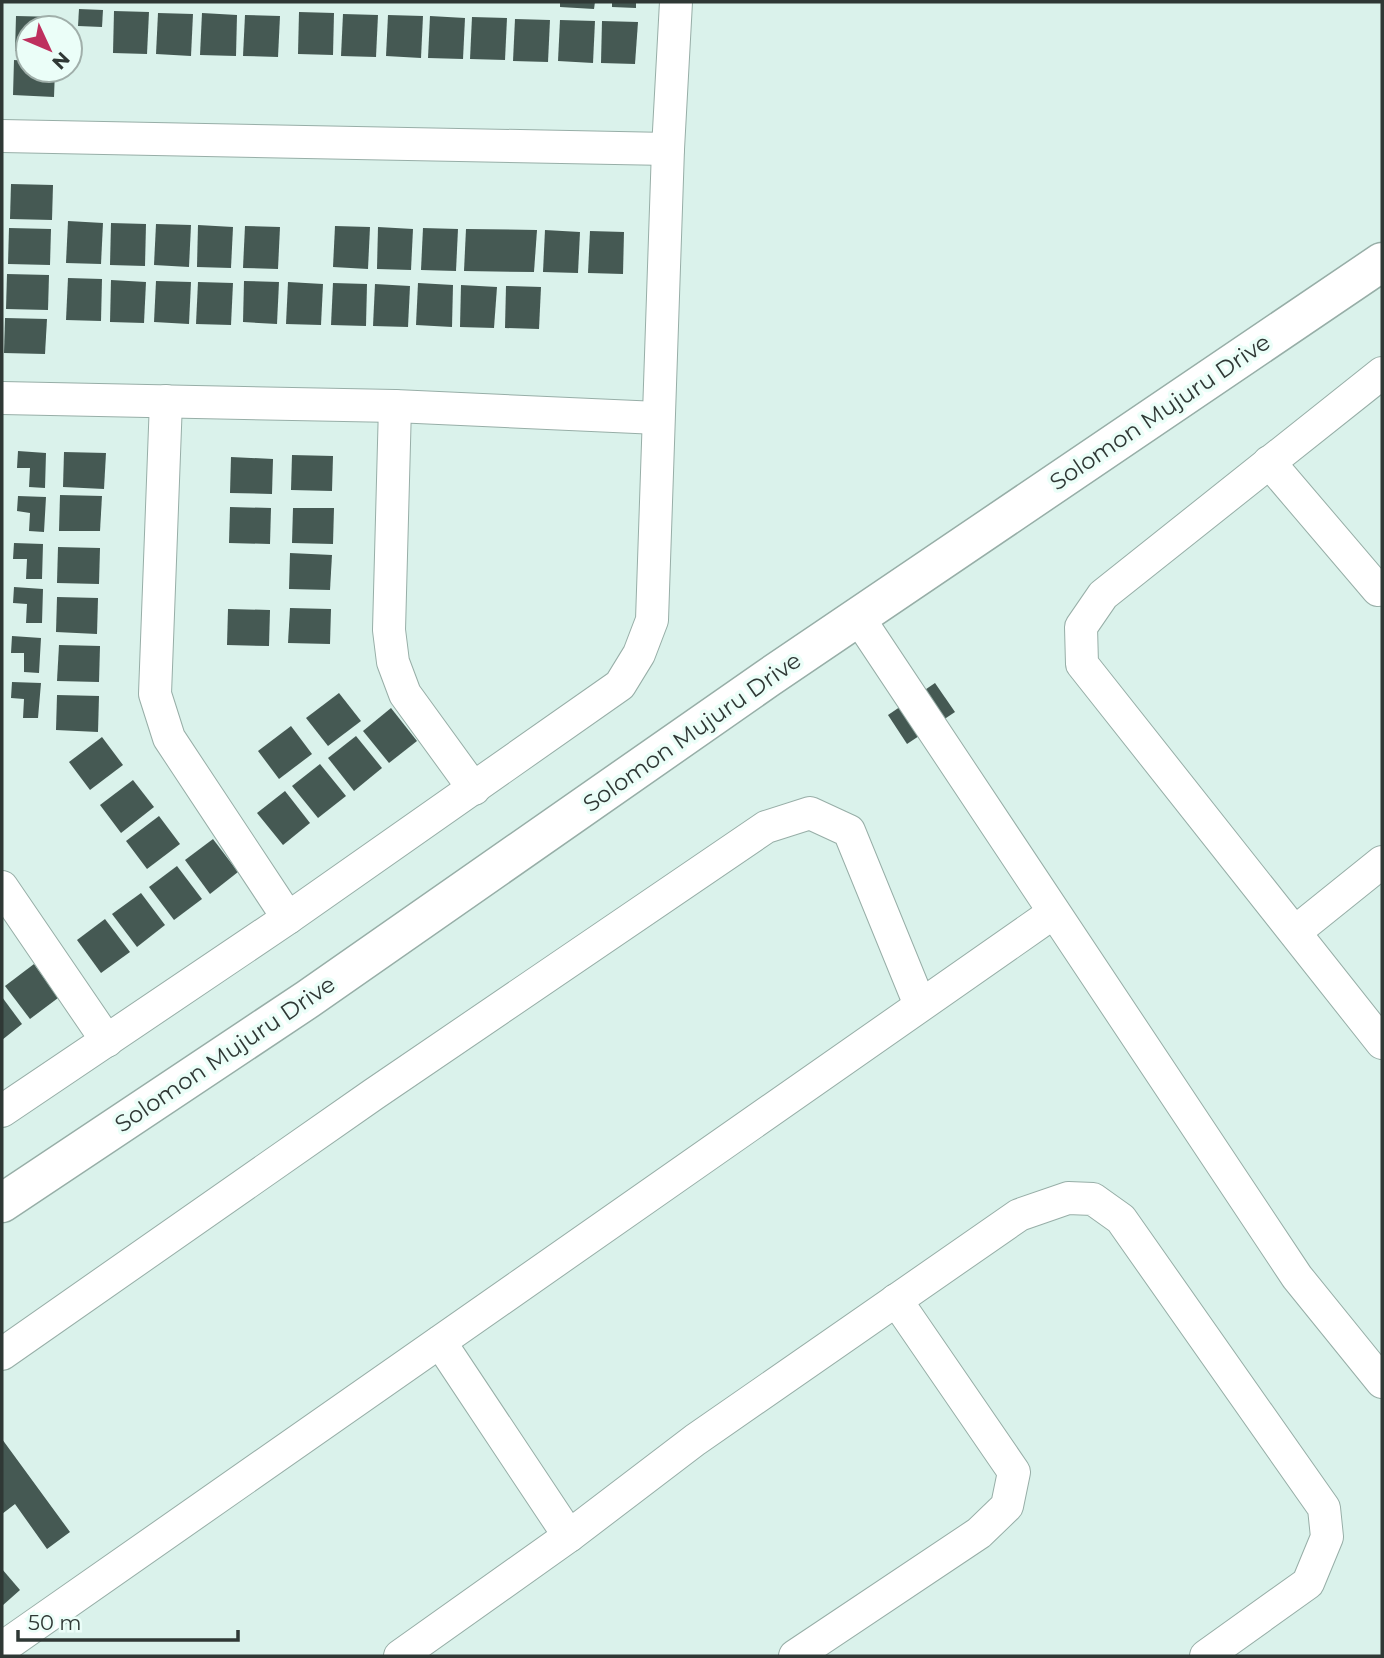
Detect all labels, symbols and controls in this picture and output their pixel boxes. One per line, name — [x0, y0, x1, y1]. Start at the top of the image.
north arrow — [14, 14, 84, 84]
text: N — [47, 47, 74, 74]
street label: Solomon Mujuru Drive — [1045, 328, 1275, 496]
street label: Solomon Mujuru Drive — [578, 646, 806, 818]
street label: Solomon Mujuru Drive — [110, 970, 340, 1138]
scale bar — [18, 1598, 238, 1642]
text: 50 m — [28, 1610, 82, 1635]

